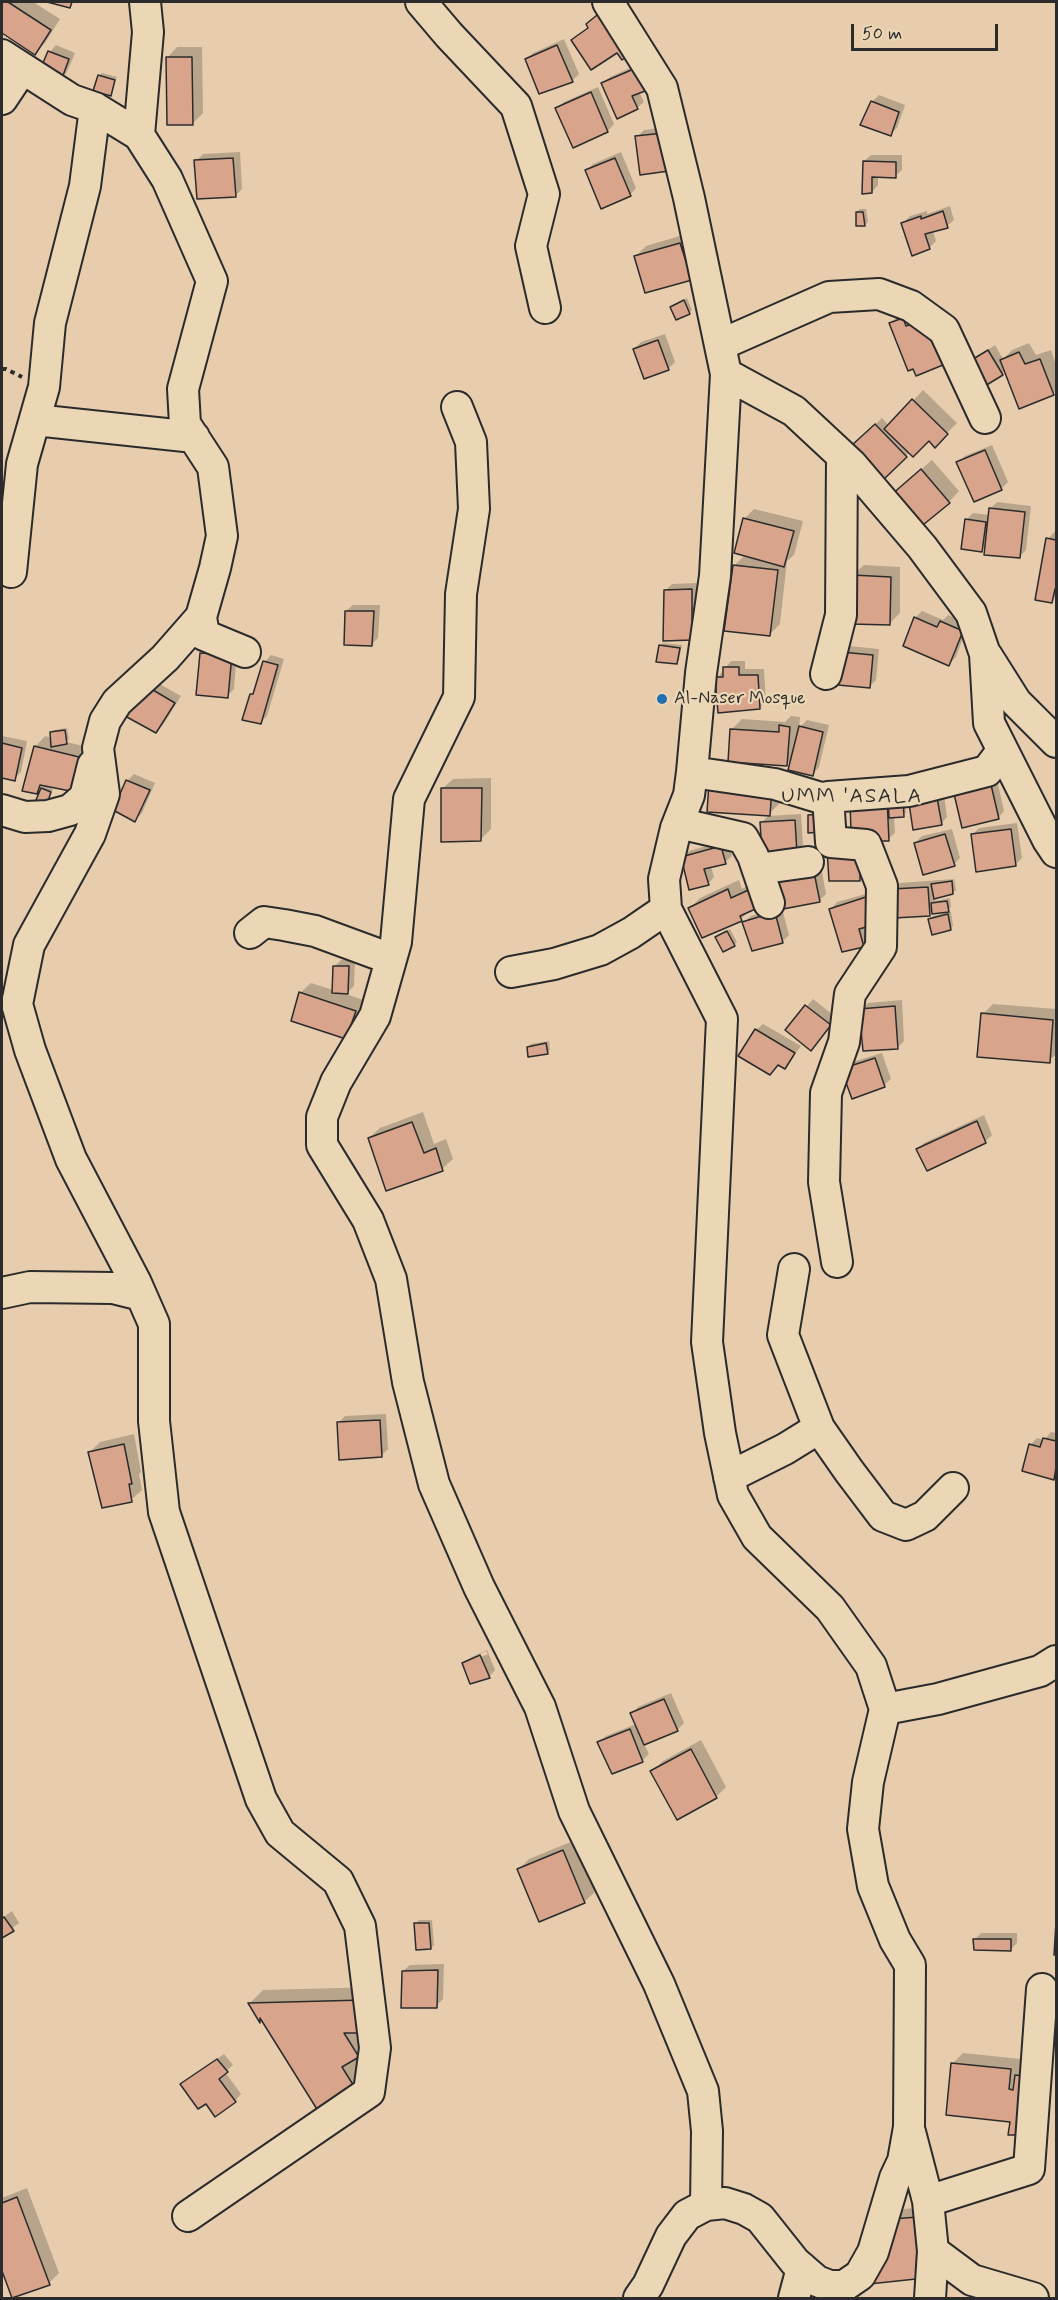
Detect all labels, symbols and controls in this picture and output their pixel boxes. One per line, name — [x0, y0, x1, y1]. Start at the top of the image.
scale bar — [854, 12, 1001, 50]
text: 50 m — [862, 22, 902, 46]
place label: Al-Naser Mosque — [674, 688, 805, 710]
marker: Al-Naser Mosque — [655, 692, 669, 706]
district label: UMM 'ASALA — [782, 785, 922, 811]

